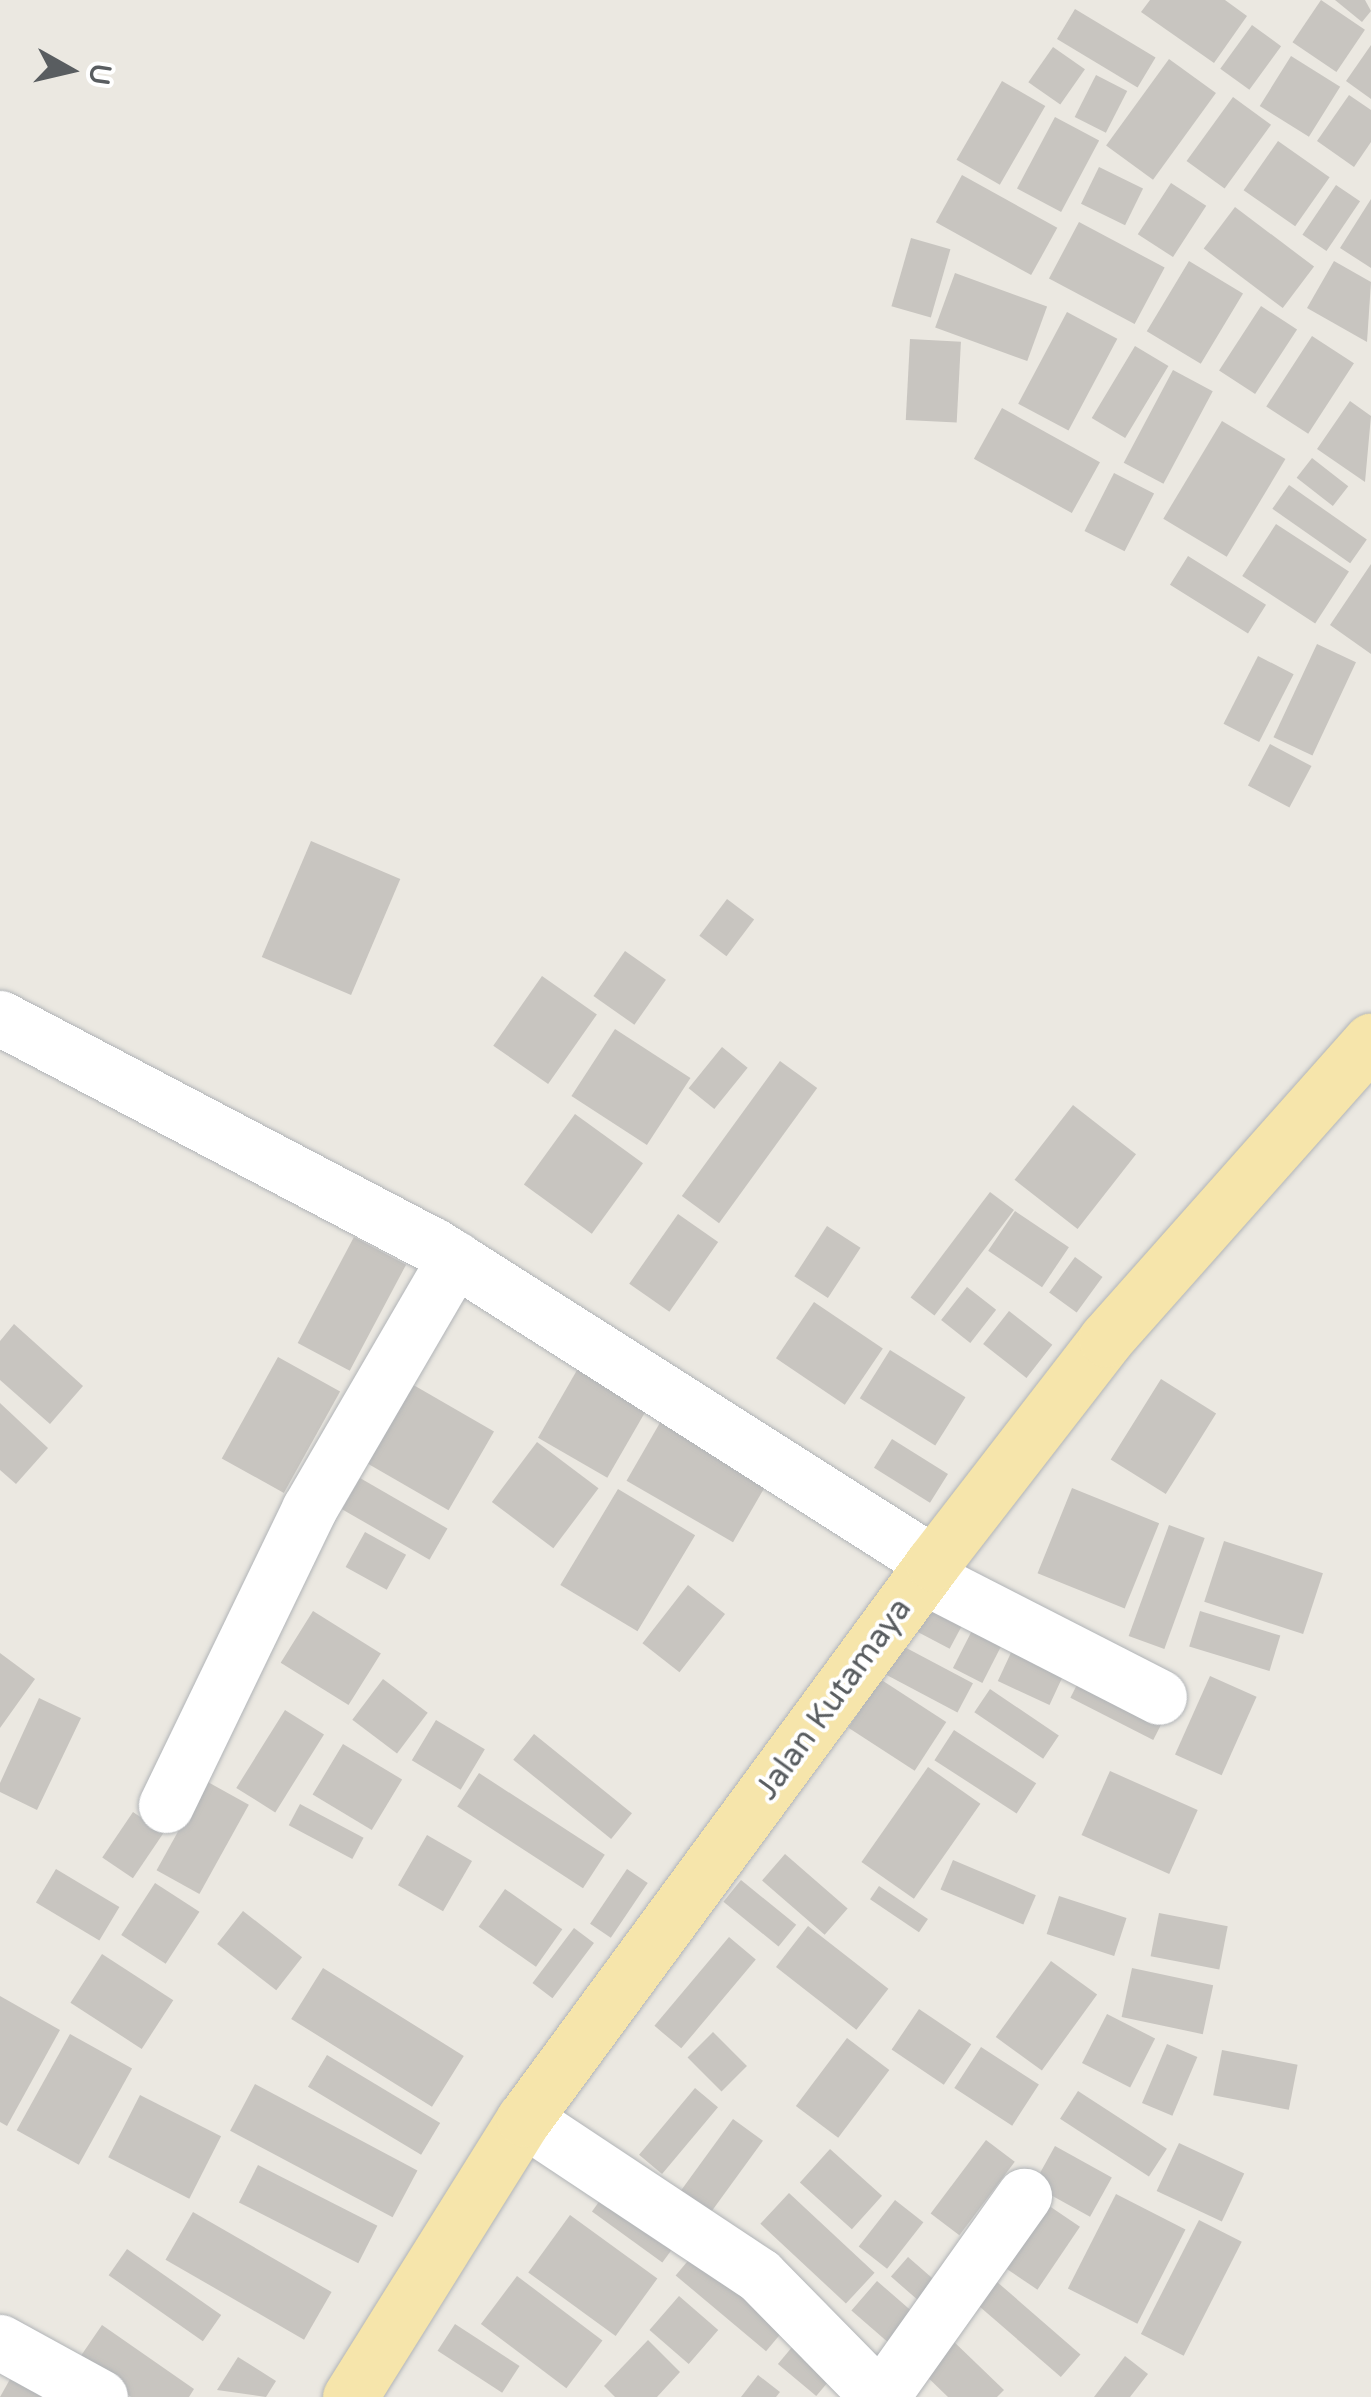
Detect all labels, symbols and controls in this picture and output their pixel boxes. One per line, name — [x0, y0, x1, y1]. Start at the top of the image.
north arrow — [20, 20, 120, 120]
text: U — [81, 61, 118, 87]
street label: Jalan Kutamaya — [748, 1591, 920, 1807]

